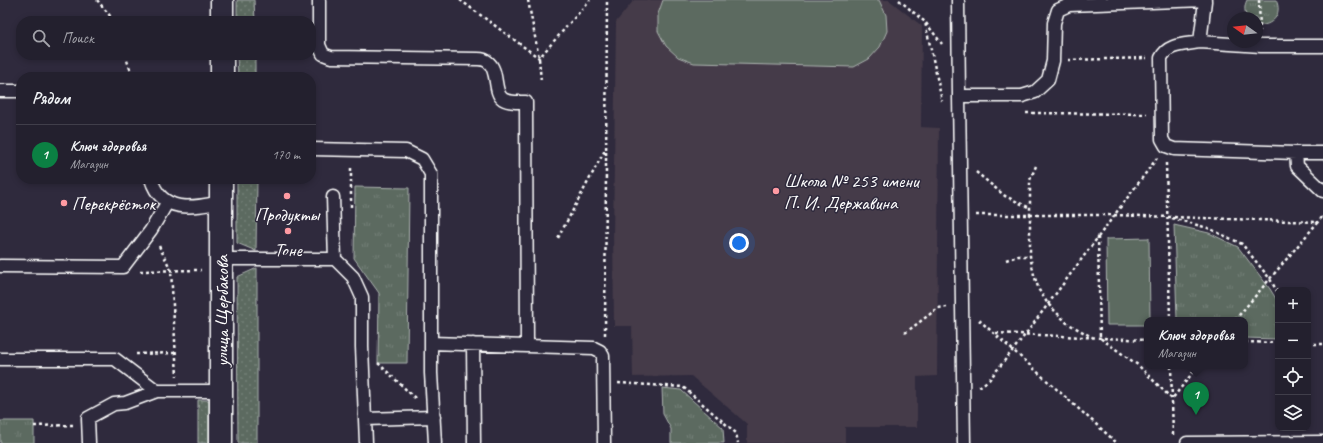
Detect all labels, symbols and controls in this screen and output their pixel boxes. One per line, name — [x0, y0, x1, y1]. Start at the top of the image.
north arrow — [1227, 12, 1263, 48]
search box — [16, 16, 316, 60]
icon: search — [30, 27, 52, 49]
text: Поиск — [62, 29, 94, 48]
text: Рядом — [32, 88, 70, 109]
text: Ключ здоровья — [70, 137, 146, 156]
text: 1 — [42, 147, 48, 163]
text: 170 m — [272, 147, 300, 163]
text: Магазин — [70, 156, 108, 172]
place label: Школа № 253 имени П. И. Державина — [784, 169, 921, 215]
marker: Школа № 253 имени П. И. Державина — [771, 186, 781, 196]
marker: Продукты — [282, 191, 292, 201]
place label: Перекрёсток — [72, 192, 156, 216]
marker: Перекрёсток — [59, 198, 69, 208]
place label: Продукты — [255, 203, 321, 227]
marker: Тоне — [283, 226, 293, 236]
your location — [729, 233, 749, 253]
place label: Тоне — [274, 238, 303, 262]
street label: улица Щербакова — [210, 253, 234, 368]
map controls — [1275, 287, 1311, 431]
button: + — [1275, 287, 1311, 323]
popup — [1144, 317, 1248, 369]
button: − — [1275, 323, 1311, 359]
text: Ключ здоровья — [1158, 326, 1234, 345]
text: Магазин — [1158, 345, 1196, 361]
button: locate — [1275, 359, 1311, 395]
pin: 1 — [1183, 382, 1209, 415]
button: layers — [1275, 395, 1311, 431]

